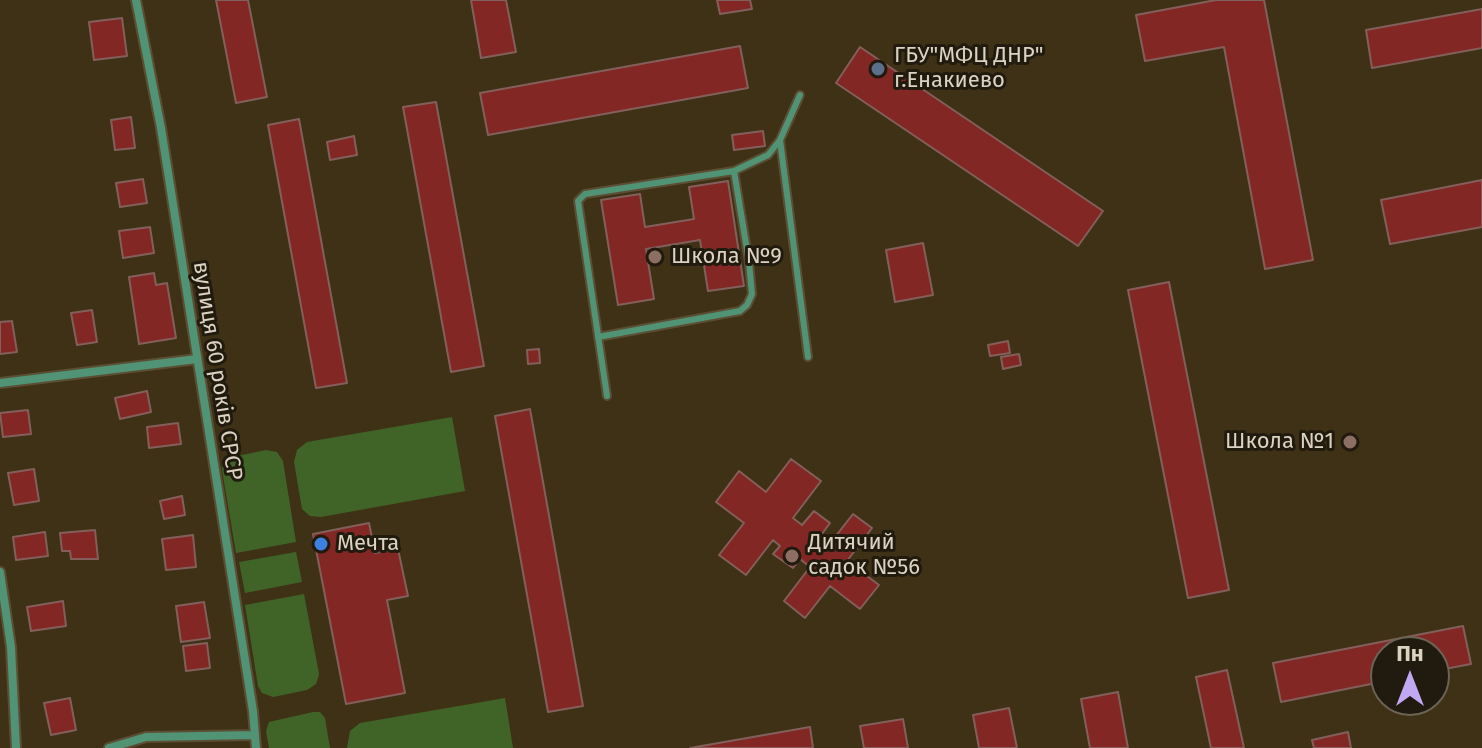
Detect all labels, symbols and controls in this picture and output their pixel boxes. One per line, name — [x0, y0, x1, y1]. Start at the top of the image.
place label: ГБУ"МФЦ ДНР" г.Енакиево — [894, 43, 1044, 94]
marker: ГБУ"МФЦ ДНР" г.Енакиево — [869, 60, 887, 78]
place label: Школа №9 — [671, 244, 782, 270]
marker: Школа №9 — [646, 248, 664, 266]
street label: вулиця 60 років СРСР — [187, 260, 247, 482]
place label: Школа №1 — [1225, 429, 1334, 455]
marker: Школа №1 — [1341, 433, 1359, 451]
place label: Дитячий садок №56 — [808, 530, 920, 582]
place label: Мечта — [337, 531, 399, 557]
marker: Мечта — [312, 535, 330, 553]
marker: Дитячий садок №56 — [783, 547, 801, 565]
north arrow — [1370, 636, 1450, 716]
text: Пн — [1396, 640, 1424, 667]

